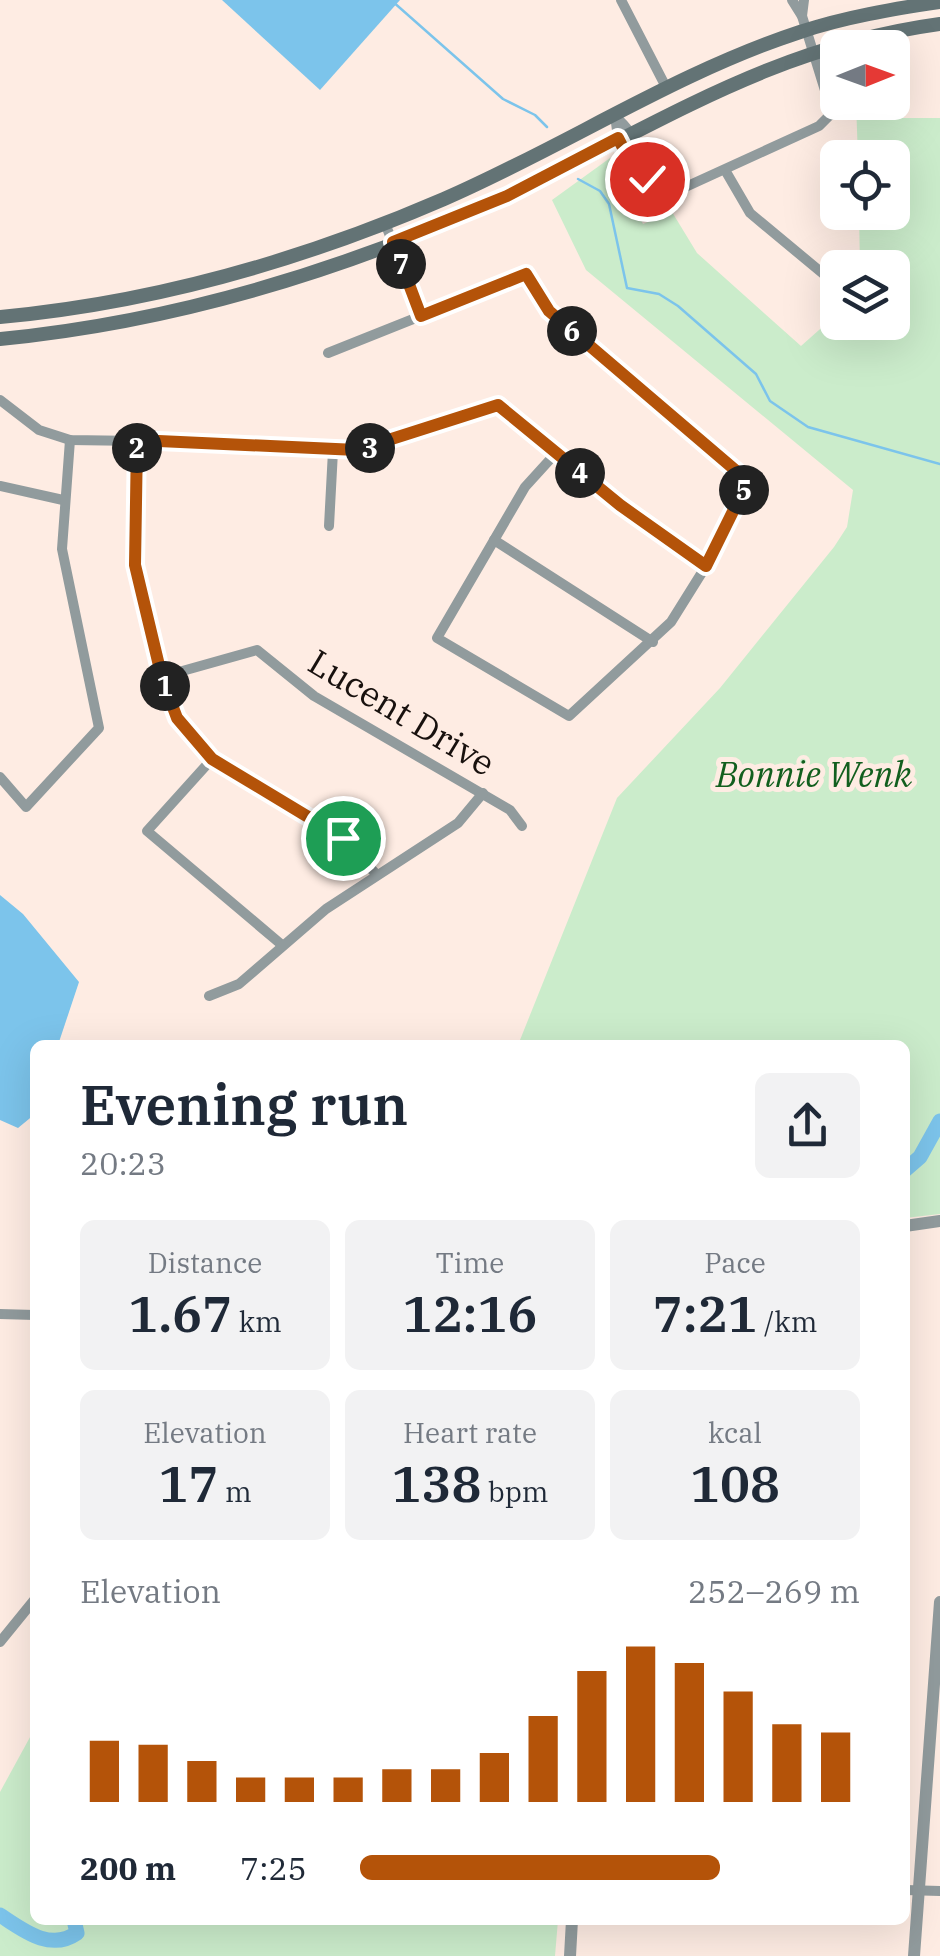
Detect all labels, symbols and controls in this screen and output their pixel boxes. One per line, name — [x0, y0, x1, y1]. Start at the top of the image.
north arrow — [820, 30, 910, 120]
map controls — [820, 30, 910, 340]
pin — [605, 137, 690, 222]
button: locate — [820, 140, 910, 230]
icon: check — [620, 152, 675, 207]
pin: 7 — [376, 239, 426, 289]
text: 7 — [393, 245, 409, 282]
button: layers — [820, 250, 910, 340]
pin: 6 — [547, 306, 597, 356]
text: 6 — [564, 312, 580, 349]
pin: 2 — [112, 423, 162, 473]
pin: 3 — [345, 423, 395, 473]
text: 2 — [129, 429, 145, 466]
text: 3 — [362, 429, 378, 466]
pin: 4 — [555, 448, 605, 498]
text: 4 — [572, 454, 588, 491]
pin: 5 — [719, 465, 769, 515]
text: 5 — [736, 471, 752, 508]
street label: Lucent Drive — [300, 638, 504, 786]
pin: 1 — [140, 661, 190, 711]
text: 1 — [157, 667, 173, 704]
park label: Bonnie Wenk — [715, 751, 913, 797]
pin — [301, 796, 386, 881]
icon: arrive — [316, 811, 371, 866]
text: Evening run — [80, 1069, 408, 1140]
button: share — [755, 1073, 860, 1178]
text: 20:23 — [80, 1142, 166, 1184]
text: Distance — [148, 1244, 262, 1281]
text: Time — [436, 1244, 504, 1281]
text: Pace — [704, 1244, 766, 1281]
text: 1.67 — [128, 1281, 232, 1346]
text: 12:16 — [403, 1281, 537, 1346]
text: 7:21 — [653, 1281, 758, 1346]
text: km — [232, 1303, 282, 1340]
text: /km — [758, 1303, 817, 1340]
text: Elevation — [143, 1414, 267, 1451]
text: Heart rate — [403, 1414, 537, 1451]
text: kcal — [708, 1414, 762, 1451]
text: 17 — [158, 1451, 218, 1516]
text: 138 — [391, 1451, 481, 1516]
text: 108 — [690, 1451, 780, 1516]
text: m — [218, 1473, 252, 1510]
text: bpm — [481, 1473, 549, 1510]
text: Elevation — [80, 1570, 221, 1612]
text: 252–269 m — [688, 1570, 860, 1612]
text: 200 m — [80, 1847, 176, 1889]
text: 7:25 — [240, 1847, 307, 1889]

